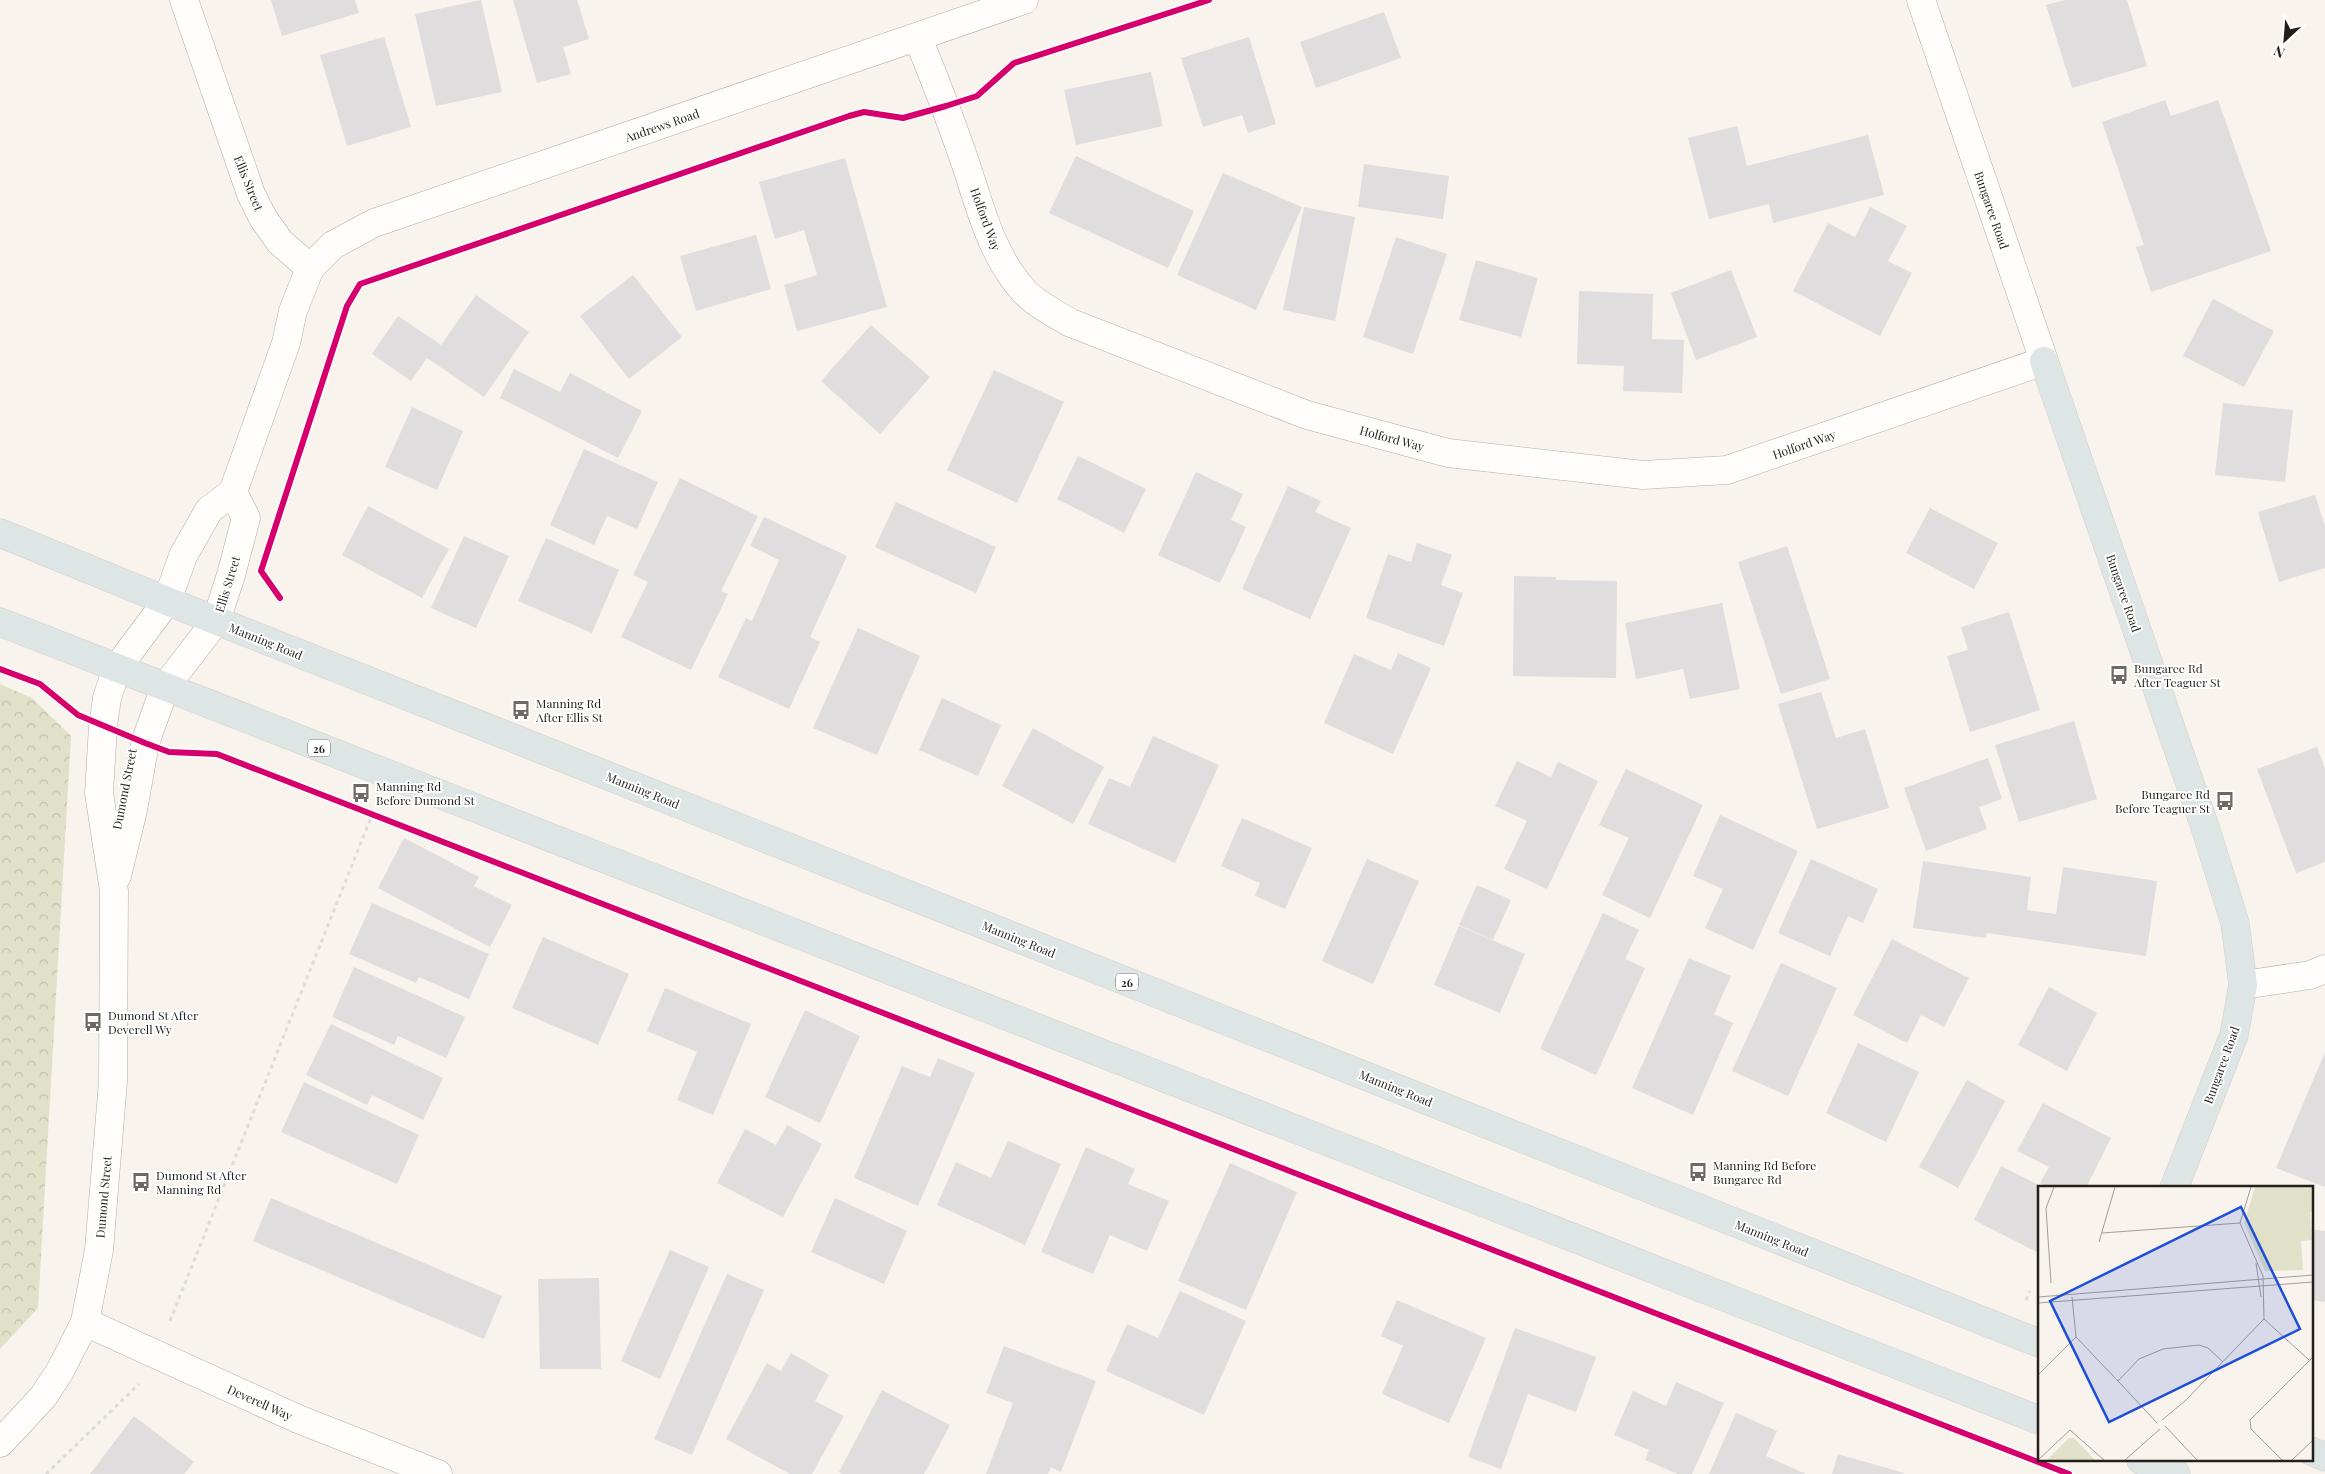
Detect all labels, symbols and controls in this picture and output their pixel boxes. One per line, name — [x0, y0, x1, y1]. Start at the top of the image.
north arrow — [2260, 15, 2310, 65]
text: N — [2270, 41, 2288, 63]
street label: Andrews Road — [622, 105, 701, 146]
street label: Ellis Street — [231, 153, 268, 214]
street label: Bungaree Road — [1971, 169, 2013, 251]
street label: Holford Way — [967, 185, 1005, 253]
street label: Holford Way — [1358, 422, 1426, 454]
street label: Holford Way — [1770, 426, 1838, 462]
street label: Bungaree Road — [2103, 552, 2145, 634]
street label: Ellis Street — [211, 553, 243, 614]
street label: Manning Road — [227, 619, 305, 663]
place label: Bungaree Rd After Teaguer St — [2133, 660, 2222, 690]
bus stop icon: Bungaree Rd After Teaguer St — [2108, 664, 2130, 686]
place label: Manning Rd After Ellis St — [535, 695, 603, 725]
bus stop icon: Manning Rd After Ellis St — [510, 699, 532, 721]
road number: 26 — [308, 740, 330, 756]
street label: Dumond Street — [108, 746, 140, 831]
street label: Manning Road — [604, 768, 682, 812]
place label: Manning Rd Before Dumond St — [376, 778, 476, 808]
bus stop icon: Manning Rd Before Dumond St — [350, 782, 372, 804]
place label: Bungaree Rd Before Teaguer St — [2115, 786, 2211, 816]
bus stop icon: Bungaree Rd Before Teaguer St — [2214, 790, 2236, 812]
street label: Manning Road — [980, 917, 1058, 961]
road number: 26 — [1116, 974, 1138, 990]
place label: Dumond St After Deverell Wy — [108, 1007, 199, 1037]
bus stop icon: Dumond St After Deverell Wy — [82, 1011, 104, 1033]
street label: Bungaree Road — [2200, 1024, 2242, 1106]
street label: Manning Road — [1357, 1066, 1435, 1110]
street label: Dumond Street — [91, 1155, 115, 1239]
place label: Manning Rd Before Bungaree Rd — [1713, 1157, 1816, 1187]
bus stop icon: Manning Rd Before Bungaree Rd — [1687, 1161, 1709, 1183]
place label: Dumond St After Manning Rd — [156, 1167, 247, 1197]
bus stop icon: Dumond St After Manning Rd — [130, 1171, 152, 1193]
inset map — [2038, 1186, 2312, 1462]
street label: Manning Road — [1733, 1216, 1811, 1260]
street label: Deverell Way — [225, 1381, 295, 1423]

